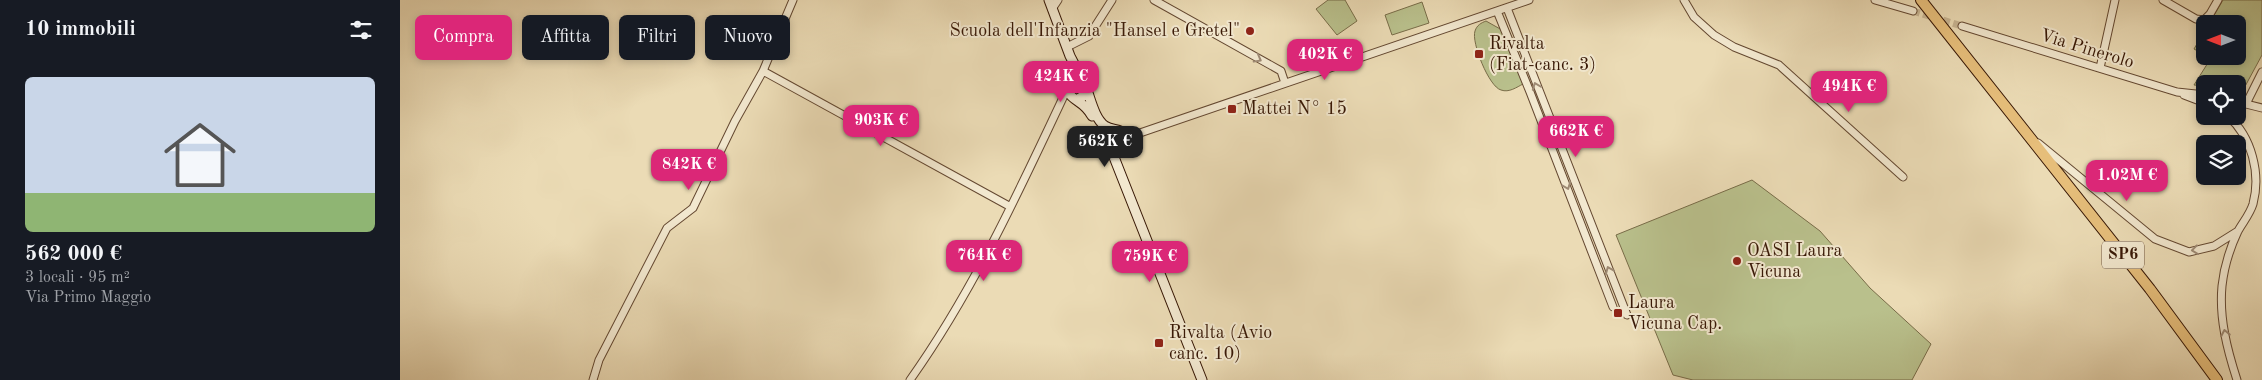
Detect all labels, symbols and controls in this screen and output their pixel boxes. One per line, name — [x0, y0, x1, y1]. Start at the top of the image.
chip: Compra — [415, 15, 512, 60]
chip: Affitta — [522, 15, 609, 60]
chip: Filtri — [619, 15, 695, 60]
chip: Nuovo — [705, 15, 790, 60]
north arrow — [2196, 15, 2246, 65]
map controls — [2196, 15, 2246, 185]
icon: filters — [347, 16, 375, 44]
text: 10 immobili — [25, 19, 136, 40]
place label: Scuola dell'Infanzia "Hansel e Gretel" — [950, 22, 1240, 40]
marker: Scuola dell'Infanzia "Hansel e Gretel" — [1244, 25, 1256, 37]
street label: Via Pinerolo — [2038, 26, 2136, 72]
place label: Rivalta (Fiat-canc. 3) — [1489, 35, 1596, 74]
pin: 402K € — [1284, 38, 1366, 81]
text: 402K € — [1298, 47, 1352, 63]
marker: Rivalta (Fiat-canc. 3) — [1473, 48, 1485, 60]
one-way arrow — [1252, 52, 1261, 62]
pin: 424K € — [1020, 61, 1102, 103]
text: 424K € — [1034, 69, 1088, 85]
pin: 494K € — [1808, 70, 1890, 113]
button: locate — [2196, 75, 2246, 125]
text: 494K € — [1822, 79, 1876, 95]
one-way arrow — [1532, 82, 1542, 91]
place label: Mattei N° 15 — [1242, 100, 1347, 118]
marker: Mattei N° 15 — [1226, 103, 1238, 115]
pin: 903K € — [840, 104, 922, 147]
icon: home — [155, 110, 245, 200]
text: 903K € — [854, 113, 908, 129]
pin: 662K € — [1535, 116, 1617, 158]
text: 662K € — [1549, 124, 1603, 140]
pin: 562K € — [1064, 126, 1146, 168]
text: 562K € — [1078, 134, 1132, 150]
button: layers — [2196, 135, 2246, 185]
pin: 842K € — [648, 148, 730, 191]
text: 842K € — [662, 157, 716, 173]
pin: 1.02M € — [2081, 160, 2173, 202]
text: 1.02M € — [2097, 168, 2157, 184]
one-way arrow — [1561, 182, 1571, 190]
pin: 764K € — [943, 240, 1025, 282]
pin: 759K € — [1109, 240, 1191, 283]
place label: OASI Laura Vicuna — [1747, 242, 1843, 281]
road number: SP6 — [2102, 242, 2144, 268]
text: 562 000 € — [25, 244, 122, 265]
one-way arrow — [2190, 244, 2198, 255]
text: 764K € — [957, 248, 1011, 264]
text: 759K € — [1123, 249, 1177, 265]
marker: OASI Laura Vicuna — [1731, 255, 1743, 267]
one-way arrow — [1605, 266, 1615, 274]
text: 3 locali · 95 m² — [25, 270, 130, 286]
text: Via Primo Maggio — [25, 290, 151, 306]
place label: Laura Vicuna Cap. — [1628, 294, 1722, 333]
marker: Laura Vicuna Cap. — [1612, 307, 1624, 319]
place label: Rivalta (Avio canc. 10) — [1169, 323, 1272, 363]
one-way arrow — [2220, 329, 2230, 337]
marker: Rivalta (Avio canc. 10) — [1153, 337, 1165, 349]

